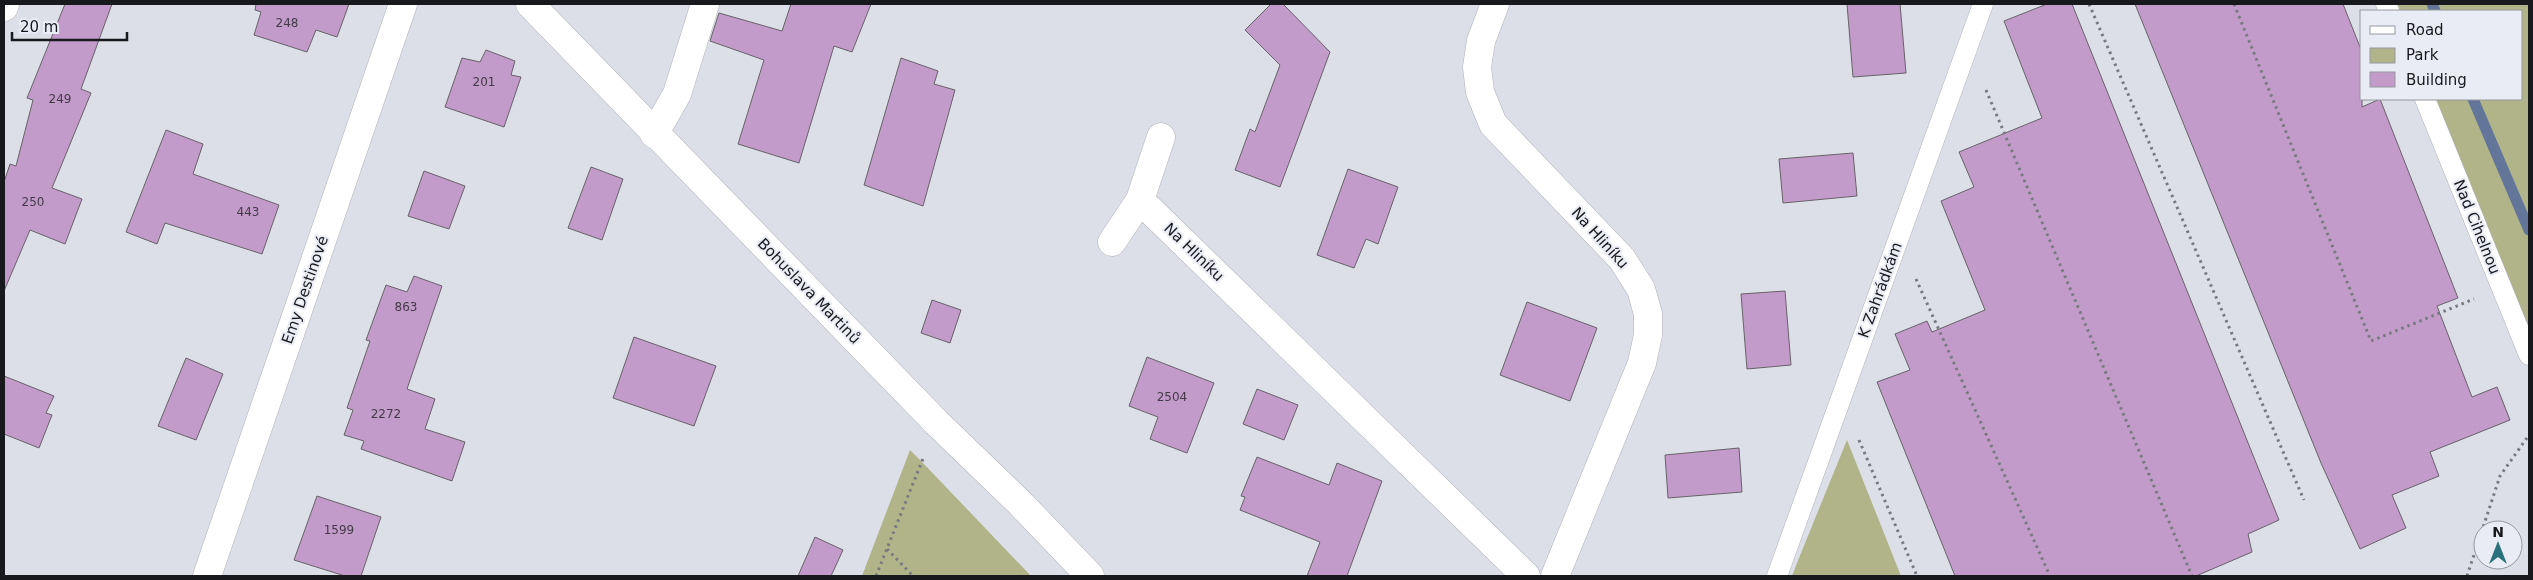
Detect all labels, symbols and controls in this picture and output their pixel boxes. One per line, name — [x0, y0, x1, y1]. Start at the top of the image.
scale bar — [12, 10, 128, 42]
legend — [2360, 10, 2523, 100]
house number: 248 — [276, 16, 298, 30]
text: 20 m — [20, 18, 58, 36]
text: Road — [2406, 21, 2444, 39]
text: Park — [2406, 46, 2439, 64]
text: Building — [2406, 71, 2467, 89]
house number: 201 — [473, 75, 495, 89]
house number: 249 — [49, 92, 71, 106]
street label: Nad Cihelnou — [2450, 177, 2504, 277]
house number: 250 — [22, 195, 44, 209]
street label: Na Hliníku — [1568, 204, 1632, 272]
house number: 443 — [237, 205, 259, 219]
street label: Na Hliníku — [1160, 219, 1228, 285]
street label: Emy Destinové — [278, 234, 332, 346]
street label: Bohuslava Martinů — [754, 234, 864, 348]
street label: K Zahrádkám — [1854, 240, 1906, 340]
house number: 863 — [395, 300, 417, 314]
house number: 2504 — [1157, 390, 1187, 404]
house number: 2272 — [371, 407, 401, 421]
north arrow — [2473, 520, 2523, 570]
house number: 1599 — [324, 523, 354, 537]
text: N — [2492, 524, 2504, 540]

